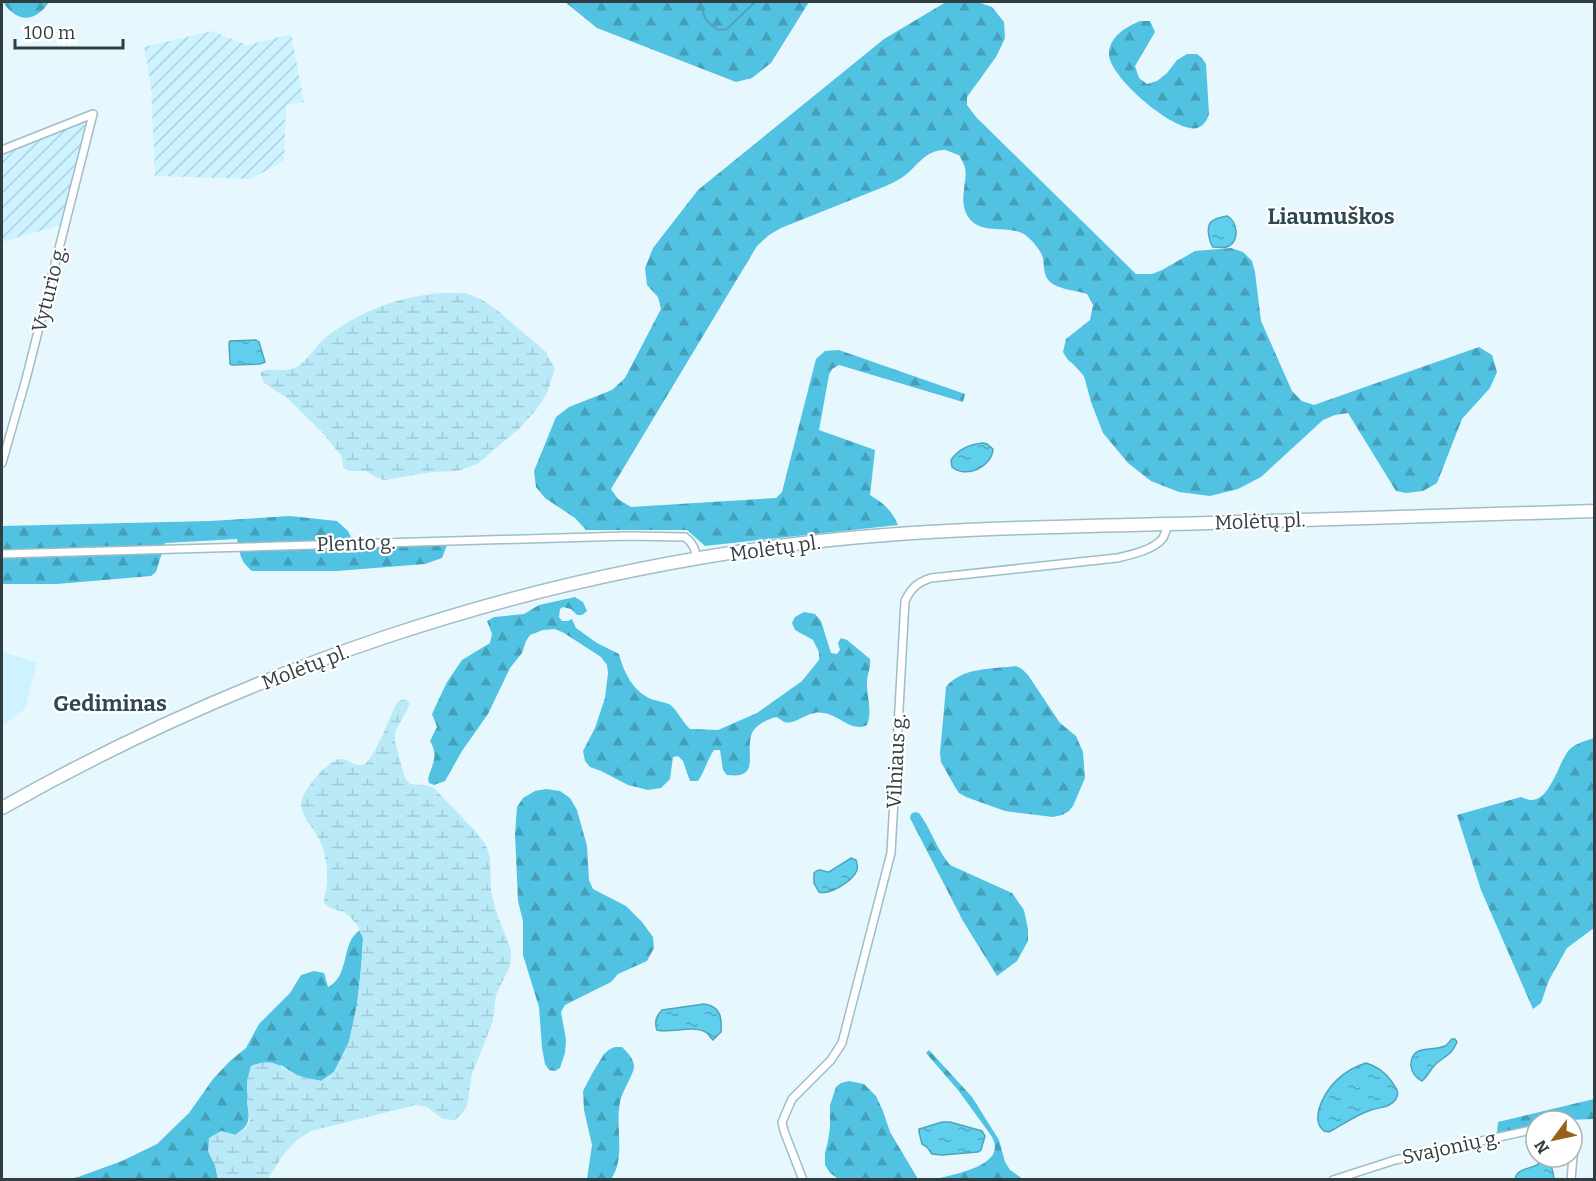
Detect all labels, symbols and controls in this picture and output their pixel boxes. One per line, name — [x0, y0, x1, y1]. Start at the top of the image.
scale bar — [15, 12, 123, 50]
text: 100 m — [24, 22, 75, 44]
district label: Liaumuškos — [1267, 203, 1395, 230]
street label: Vyturio g. — [27, 243, 71, 335]
street label: Molėtų pl. — [1214, 507, 1306, 535]
street label: Plento g. — [316, 530, 396, 556]
street label: Molėtų pl. — [728, 530, 822, 566]
street label: Molėtų pl. — [258, 639, 352, 695]
district label: Gediminas — [53, 690, 167, 717]
street label: Vilniaus g. — [882, 713, 910, 809]
north arrow — [1524, 1109, 1584, 1169]
street label: Svajonių g. — [1400, 1125, 1502, 1170]
text: N — [1531, 1137, 1553, 1157]

